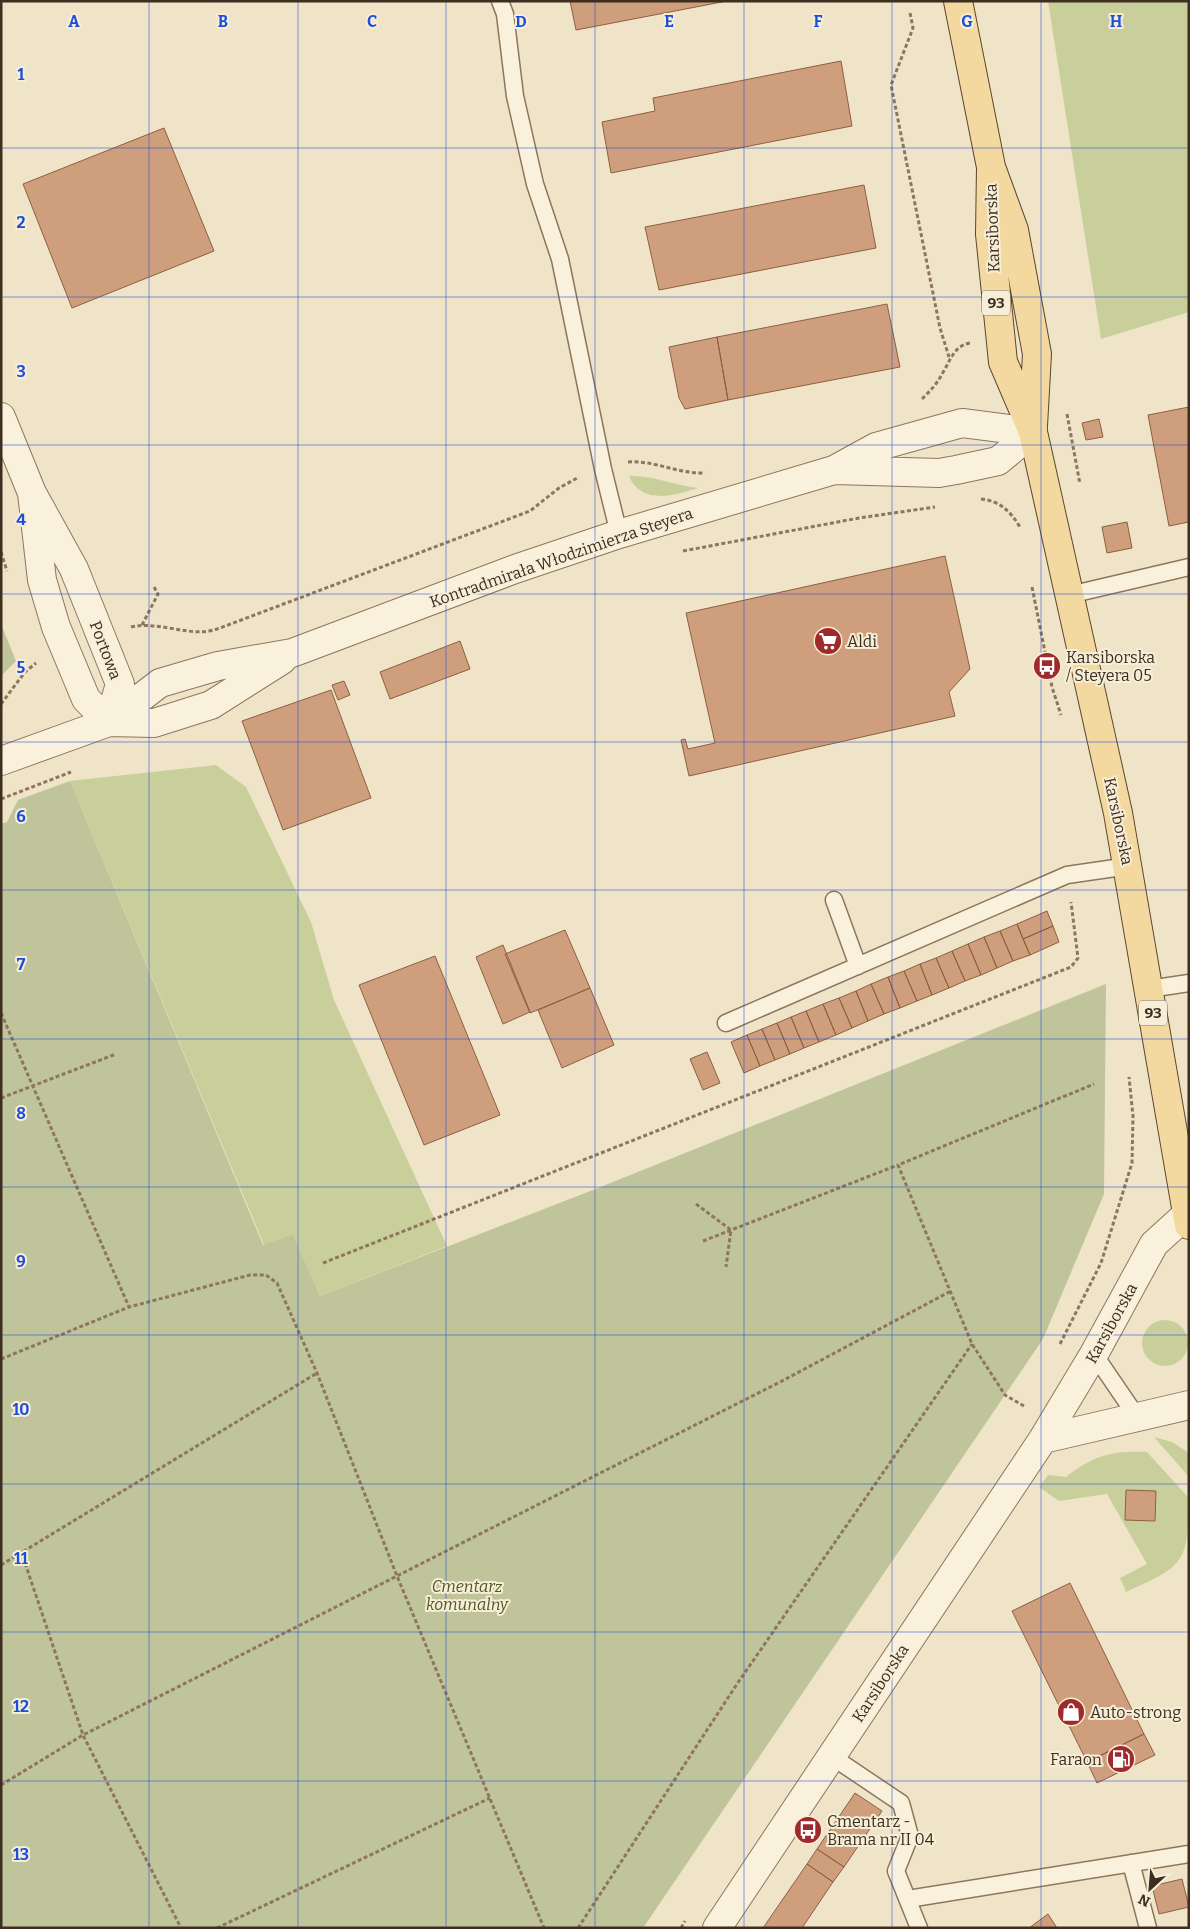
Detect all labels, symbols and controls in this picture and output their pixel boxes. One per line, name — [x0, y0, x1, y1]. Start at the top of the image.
text: A — [68, 12, 80, 31]
text: B — [218, 12, 228, 31]
text: C — [367, 12, 377, 31]
text: D — [515, 12, 527, 31]
text: E — [664, 12, 674, 31]
text: F — [814, 12, 823, 31]
text: G — [961, 12, 973, 31]
text: H — [1110, 12, 1123, 31]
text: 1 — [18, 65, 25, 84]
street label: Karsiborska — [981, 183, 1004, 273]
text: 2 — [16, 213, 26, 232]
road number: 93 — [982, 290, 1010, 316]
text: 3 — [16, 362, 26, 381]
street label: Kontradmirała Włodzimierza Steyera — [427, 503, 696, 612]
text: 4 — [16, 510, 26, 529]
street label: Portowa — [86, 618, 125, 682]
supermarket icon: Aldi — [813, 626, 843, 656]
place label: Aldi — [847, 632, 877, 651]
place label: Karsiborska / Steyera 05 — [1066, 648, 1155, 685]
bus stop icon: Karsiborska / Steyera 05 — [1032, 651, 1062, 681]
text: 5 — [17, 658, 26, 677]
street label: Karsiborska — [1100, 776, 1137, 867]
text: 6 — [16, 807, 26, 826]
text: 7 — [17, 955, 26, 974]
road number: 93 — [1139, 1000, 1167, 1026]
text: 8 — [16, 1104, 26, 1123]
text: 9 — [16, 1252, 26, 1271]
street label: Karsiborska — [1082, 1279, 1141, 1367]
text: 10 — [12, 1400, 30, 1419]
text: 11 — [14, 1549, 28, 1568]
park label: Cmentarz komunalny — [426, 1577, 509, 1614]
street label: Karsiborska — [848, 1641, 913, 1726]
text: 12 — [13, 1697, 29, 1716]
shop icon: Auto-strong — [1056, 1697, 1086, 1727]
place label: Auto-strong — [1090, 1703, 1181, 1722]
fuel station icon: Faraon — [1106, 1744, 1136, 1774]
place label: Faraon — [1050, 1750, 1102, 1769]
place label: Cmentarz - Brama nr II 04 — [827, 1812, 935, 1849]
bus stop icon: Cmentarz - Brama nr II 04 — [793, 1815, 823, 1845]
text: 13 — [13, 1845, 29, 1864]
north arrow — [1125, 1864, 1175, 1914]
text: N — [1136, 1890, 1153, 1910]

